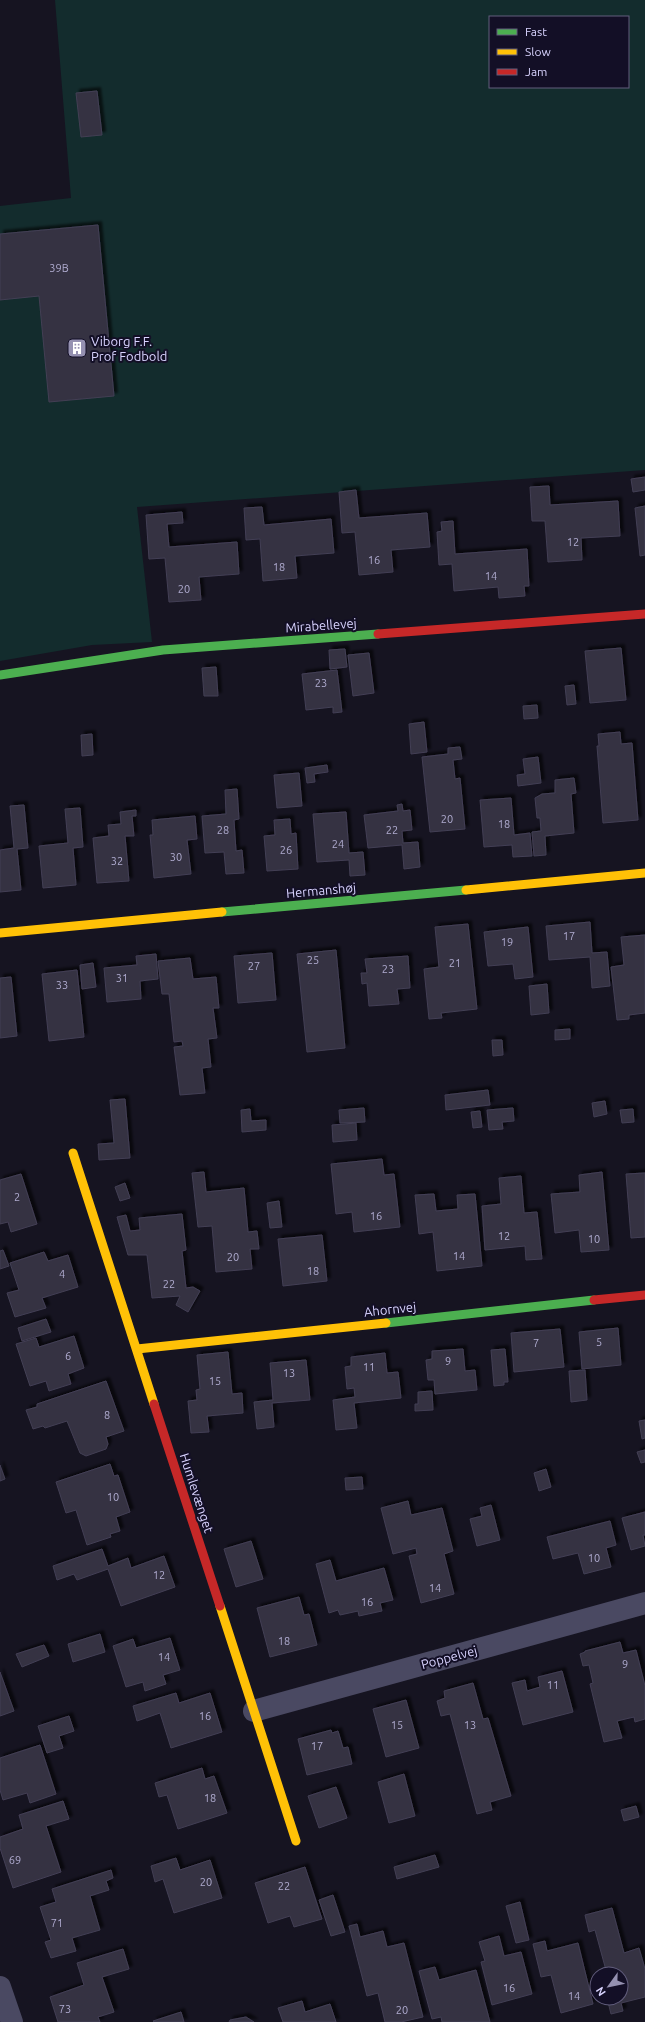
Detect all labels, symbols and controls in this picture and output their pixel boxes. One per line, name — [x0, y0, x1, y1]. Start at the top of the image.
legend — [489, 16, 629, 88]
text: Fast — [525, 25, 547, 38]
text: Slow — [525, 45, 551, 58]
text: Jam — [525, 65, 547, 78]
house number: 39B — [49, 262, 69, 274]
place label: Viborg F.F. Prof Fodbold — [91, 334, 167, 363]
building icon: Viborg F.F. Prof Fodbold — [66, 337, 88, 359]
house number: 12 — [567, 536, 579, 548]
house number: 16 — [368, 554, 380, 566]
house number: 18 — [273, 561, 285, 573]
house number: 14 — [485, 570, 497, 582]
house number: 20 — [178, 583, 190, 595]
street label: Mirabellevej — [285, 616, 357, 634]
house number: 23 — [315, 677, 327, 689]
house number: 20 — [441, 813, 453, 825]
house number: 18 — [498, 818, 510, 830]
house number: 28 — [217, 824, 229, 836]
house number: 22 — [386, 824, 398, 836]
house number: 24 — [332, 838, 344, 850]
house number: 26 — [280, 844, 292, 856]
house number: 30 — [170, 851, 182, 863]
house number: 32 — [111, 855, 123, 867]
street label: Hermanshøj — [285, 880, 357, 900]
house number: 17 — [563, 930, 575, 942]
house number: 19 — [501, 936, 513, 948]
house number: 25 — [307, 954, 319, 966]
house number: 21 — [449, 957, 461, 969]
house number: 27 — [248, 960, 260, 972]
house number: 23 — [382, 963, 394, 975]
house number: 31 — [116, 972, 128, 984]
house number: 33 — [56, 979, 68, 991]
house number: 2 — [14, 1191, 20, 1203]
house number: 16 — [370, 1210, 382, 1222]
house number: 12 — [498, 1230, 510, 1242]
house number: 10 — [588, 1233, 600, 1245]
house number: 14 — [453, 1250, 465, 1262]
house number: 20 — [227, 1251, 239, 1263]
house number: 18 — [307, 1265, 319, 1277]
house number: 4 — [59, 1268, 65, 1280]
house number: 22 — [163, 1278, 175, 1290]
street label: Ahornvej — [363, 1299, 417, 1319]
house number: 5 — [596, 1336, 602, 1348]
house number: 7 — [533, 1337, 539, 1349]
house number: 6 — [65, 1350, 71, 1362]
house number: 9 — [445, 1355, 451, 1367]
house number: 11 — [363, 1361, 375, 1373]
house number: 13 — [283, 1367, 295, 1379]
house number: 15 — [209, 1375, 221, 1387]
house number: 8 — [104, 1409, 110, 1421]
street label: Humlevænget — [178, 1451, 216, 1535]
house number: 10 — [107, 1491, 119, 1503]
house number: 10 — [588, 1552, 600, 1564]
house number: 12 — [153, 1569, 165, 1581]
house number: 14 — [429, 1582, 441, 1594]
house number: 16 — [361, 1596, 373, 1608]
house number: 18 — [278, 1635, 290, 1647]
street label: Poppelvej — [419, 1643, 479, 1671]
house number: 14 — [158, 1651, 170, 1663]
house number: 9 — [622, 1658, 628, 1670]
house number: 11 — [547, 1679, 559, 1691]
house number: 16 — [199, 1710, 211, 1722]
house number: 15 — [391, 1719, 403, 1731]
house number: 13 — [464, 1719, 476, 1731]
house number: 17 — [311, 1740, 323, 1752]
house number: 18 — [204, 1792, 216, 1804]
house number: 69 — [9, 1854, 21, 1866]
house number: 20 — [200, 1876, 212, 1888]
house number: 22 — [278, 1880, 290, 1892]
house number: 71 — [51, 1917, 63, 1929]
north arrow — [589, 1966, 629, 2006]
house number: 16 — [503, 1982, 515, 1994]
text: N — [593, 1985, 608, 1998]
house number: 14 — [568, 1990, 580, 2002]
house number: 73 — [59, 2003, 71, 2015]
house number: 20 — [396, 2004, 408, 2016]

